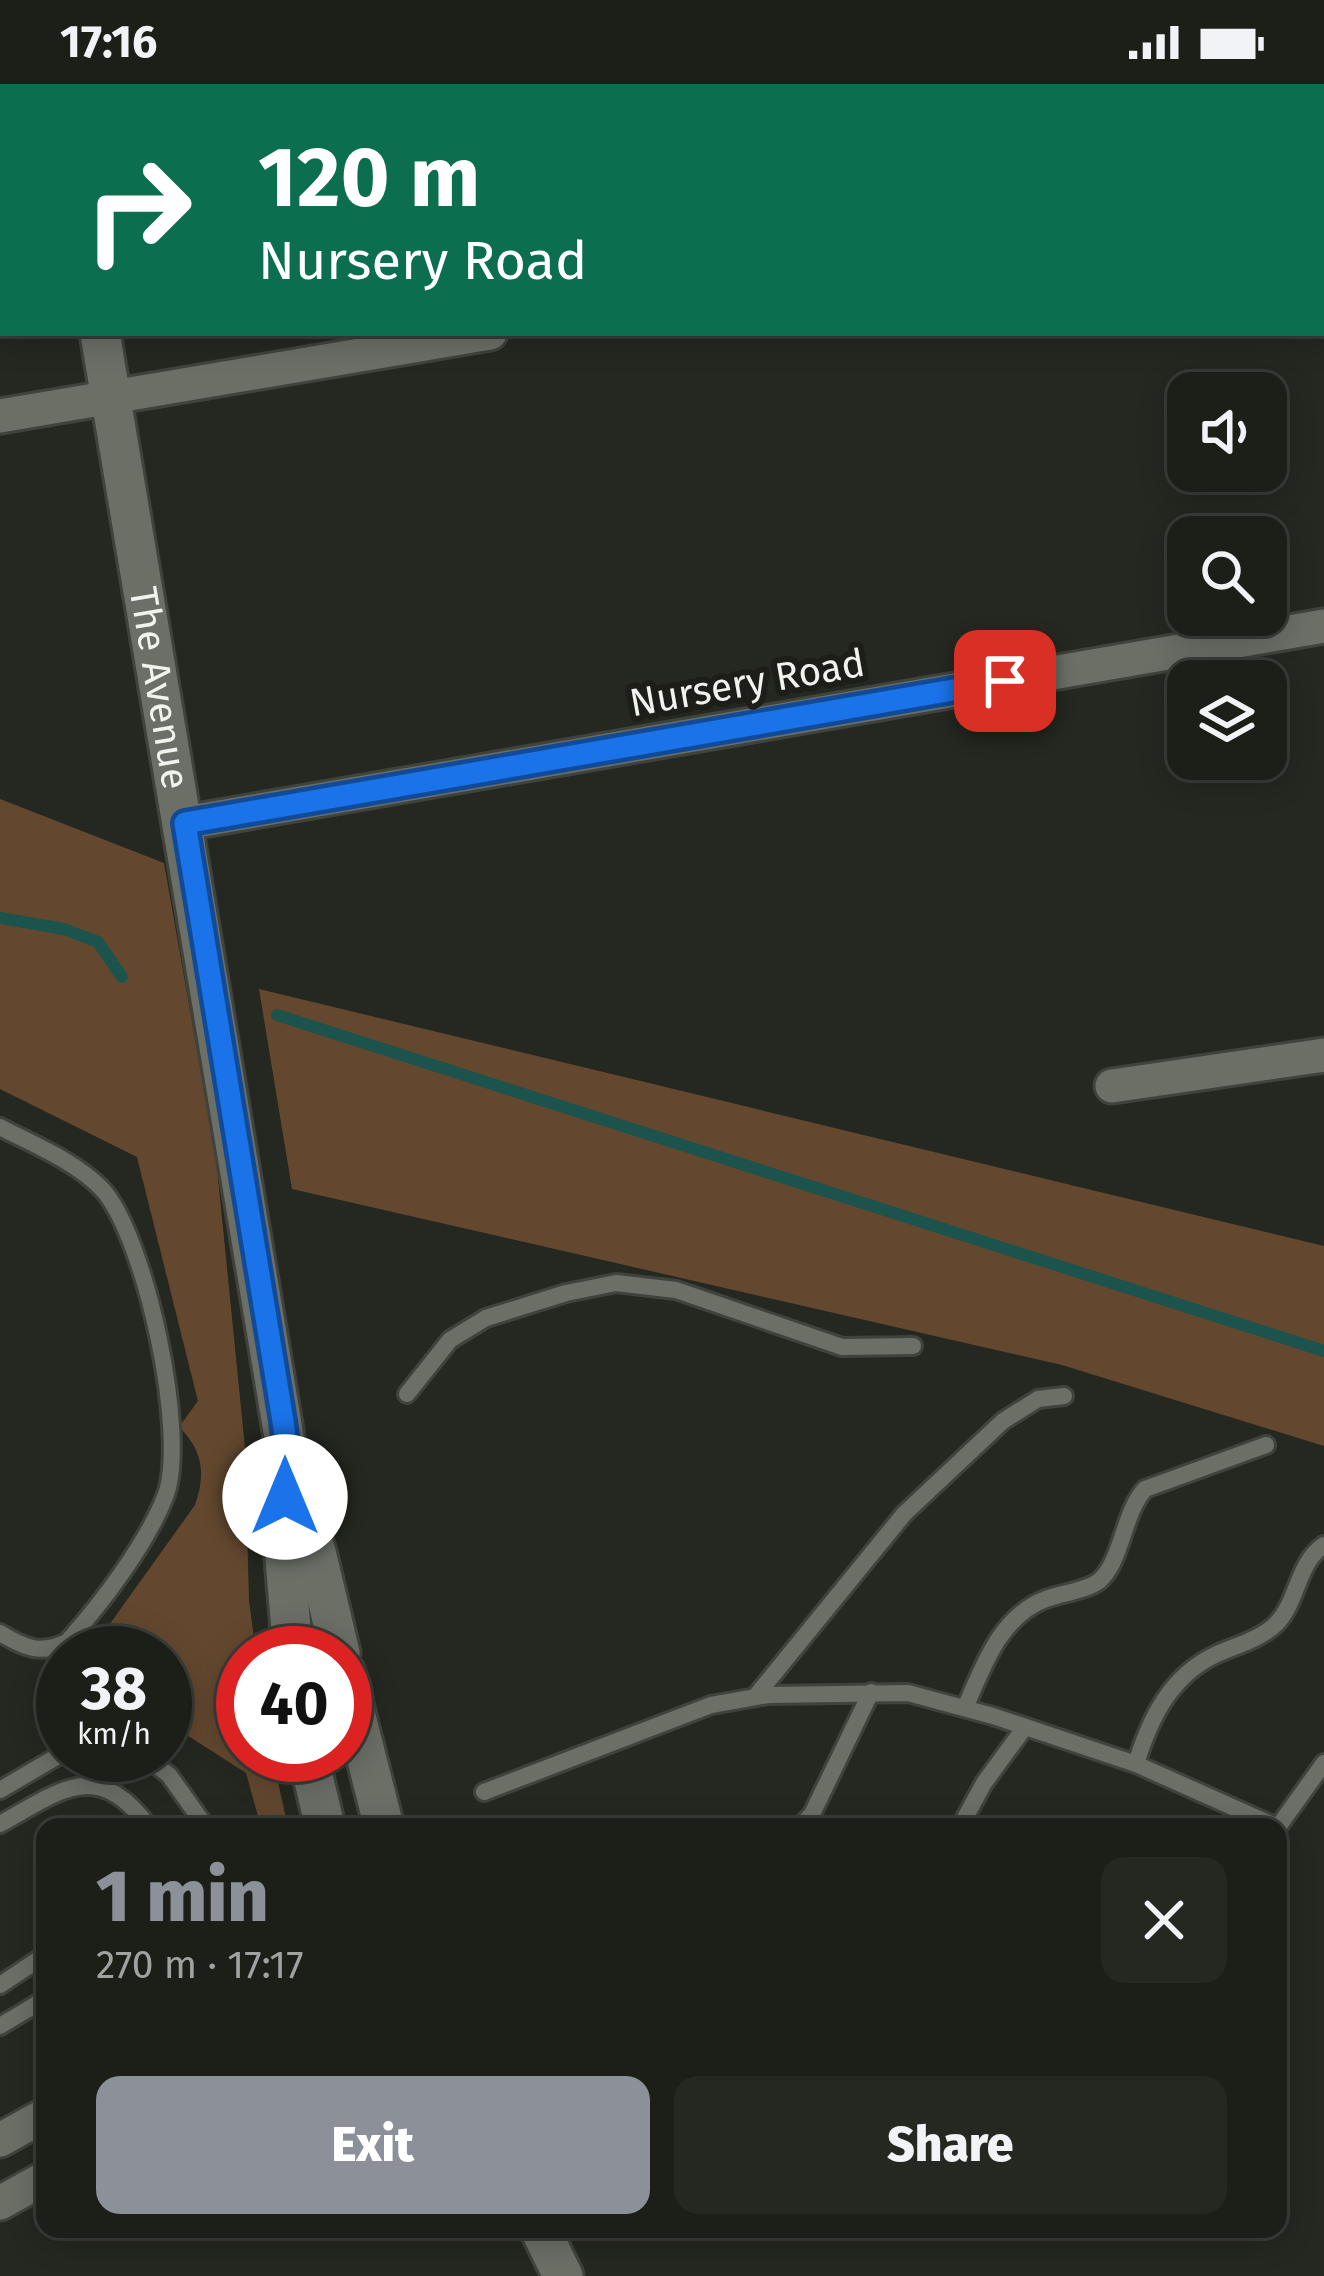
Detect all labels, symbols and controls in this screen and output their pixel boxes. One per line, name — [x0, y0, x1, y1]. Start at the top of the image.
text: 17:16 — [60, 15, 157, 69]
text: 120 m — [258, 127, 480, 228]
icon: right — [60, 132, 216, 288]
text: Nursery Road — [258, 229, 587, 293]
map controls — [1167, 372, 1287, 780]
button: sound — [1167, 372, 1287, 492]
button: search — [1167, 516, 1287, 636]
street label: The Avenue — [120, 584, 199, 793]
pin — [954, 630, 1056, 732]
street label: Nursery Road — [626, 640, 868, 726]
icon: arrive — [972, 648, 1038, 714]
button: layers — [1167, 660, 1287, 780]
position arrow — [222, 1434, 348, 1560]
speed limit sign: 40 — [216, 1626, 372, 1782]
text: 38 — [81, 1653, 147, 1725]
text: km/h — [77, 1716, 151, 1752]
text: 1 min — [96, 1854, 269, 1940]
button: close — [1101, 1857, 1227, 1983]
text: 270 m · 17:17 — [96, 1942, 304, 1988]
button: Exit — [96, 2076, 650, 2214]
button: Share — [674, 2076, 1227, 2214]

